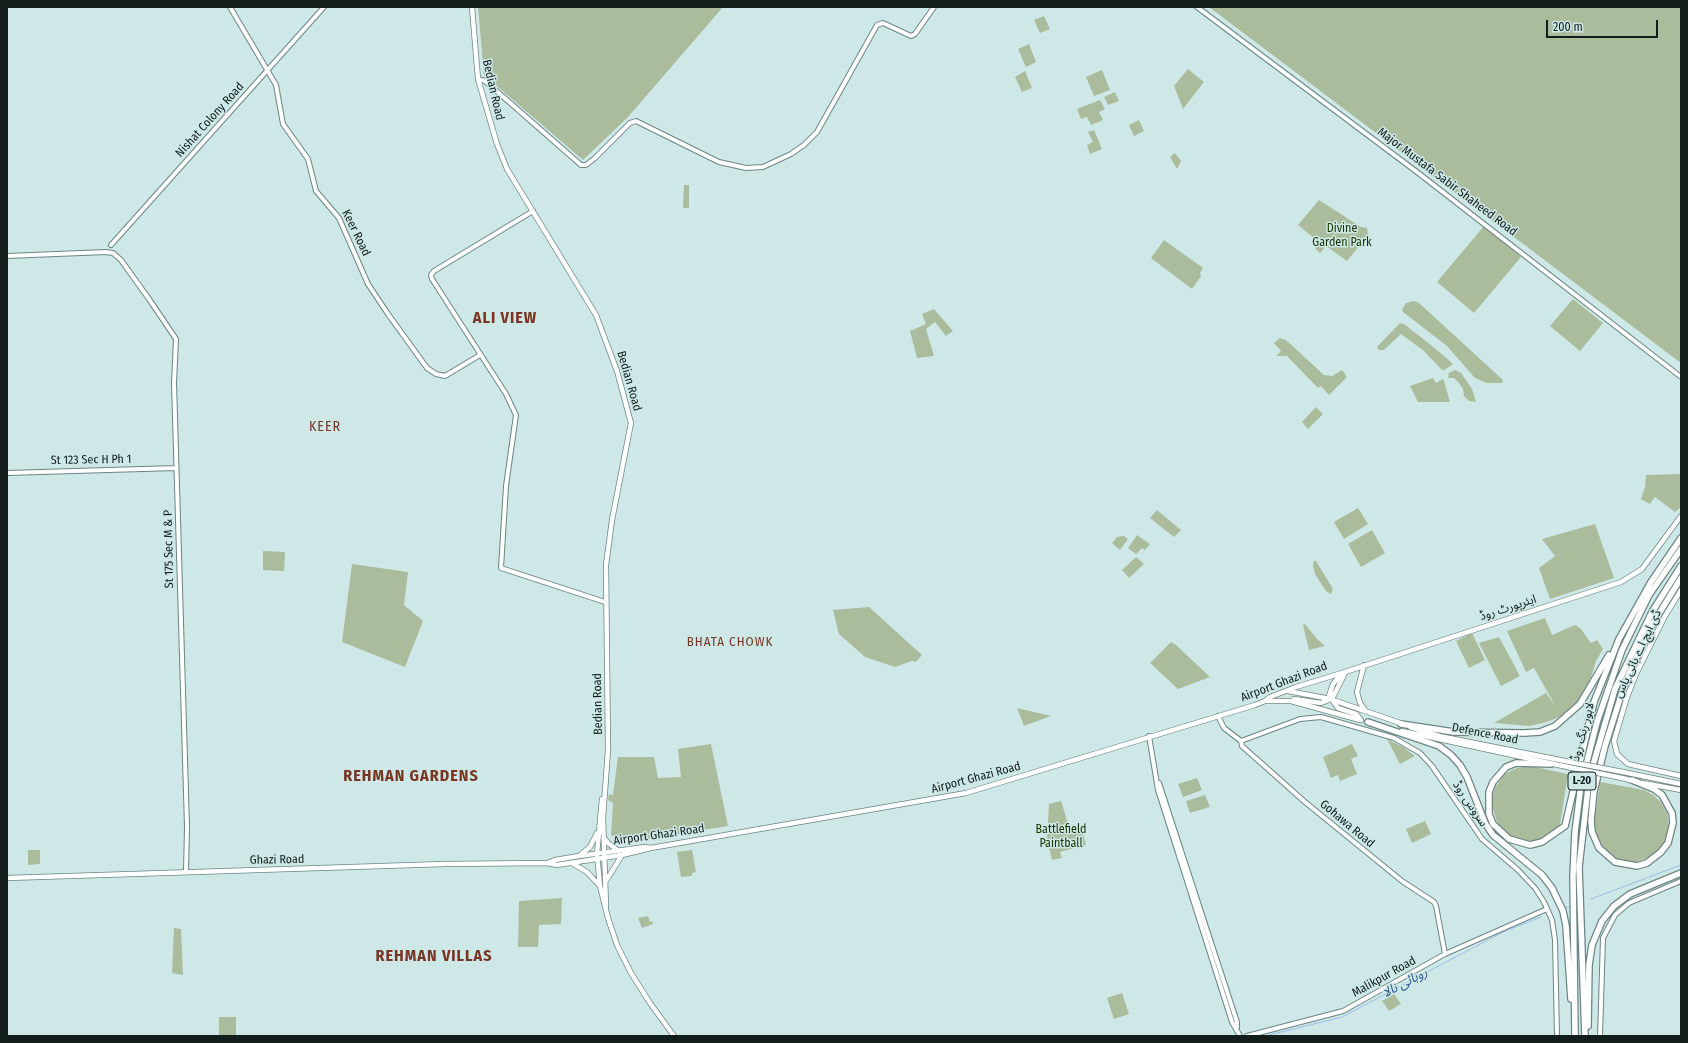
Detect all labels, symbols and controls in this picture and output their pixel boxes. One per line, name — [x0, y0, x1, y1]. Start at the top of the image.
scale bar — [1548, 12, 1660, 38]
text: 200 m — [1553, 20, 1583, 34]
street label: Bedian Road — [479, 58, 507, 122]
street label: Nishat Colony Road — [173, 80, 247, 160]
street label: Major Mustafa Sabir Shaheed Road — [1374, 125, 1520, 239]
street label: Keer Road — [339, 207, 373, 259]
park label: Divine Garden Park — [1312, 222, 1372, 250]
district label: ALI VIEW — [473, 309, 537, 329]
street label: Bedian Road — [614, 349, 644, 413]
district label: KEER — [309, 419, 341, 435]
street label: St 123 Sec H Ph 1 — [51, 452, 131, 468]
street label: St 175 Sec M & P — [161, 510, 177, 588]
street label: ایئرپورٹ روڈ — [1478, 592, 1538, 624]
street label: ڈی ایچ اے بائی پاس — [1611, 608, 1665, 700]
district label: BHATA CHOWK — [687, 634, 773, 650]
street label: Airport Ghazi Road — [1239, 659, 1329, 705]
street label: Bedian Road — [590, 673, 606, 735]
street label: لاہور رنگ روڈ — [1568, 701, 1598, 763]
street label: Defence Road — [1451, 721, 1519, 747]
street label: Airport Ghazi Road — [930, 759, 1022, 797]
district label: REHMAN GARDENS — [343, 767, 479, 787]
road number: L-20 — [1568, 772, 1596, 790]
street label: سروس روڈ — [1449, 778, 1491, 830]
street label: Gohawa Road — [1317, 797, 1377, 851]
street label: Airport Ghazi Road — [613, 821, 705, 849]
park label: Battlefield Paintball — [1036, 823, 1086, 851]
street label: Ghazi Road — [250, 852, 304, 868]
district label: REHMAN VILLAS — [376, 947, 492, 967]
street label: Malikpur Road — [1350, 954, 1418, 1000]
water label: روہائی نالا — [1380, 965, 1430, 1001]

